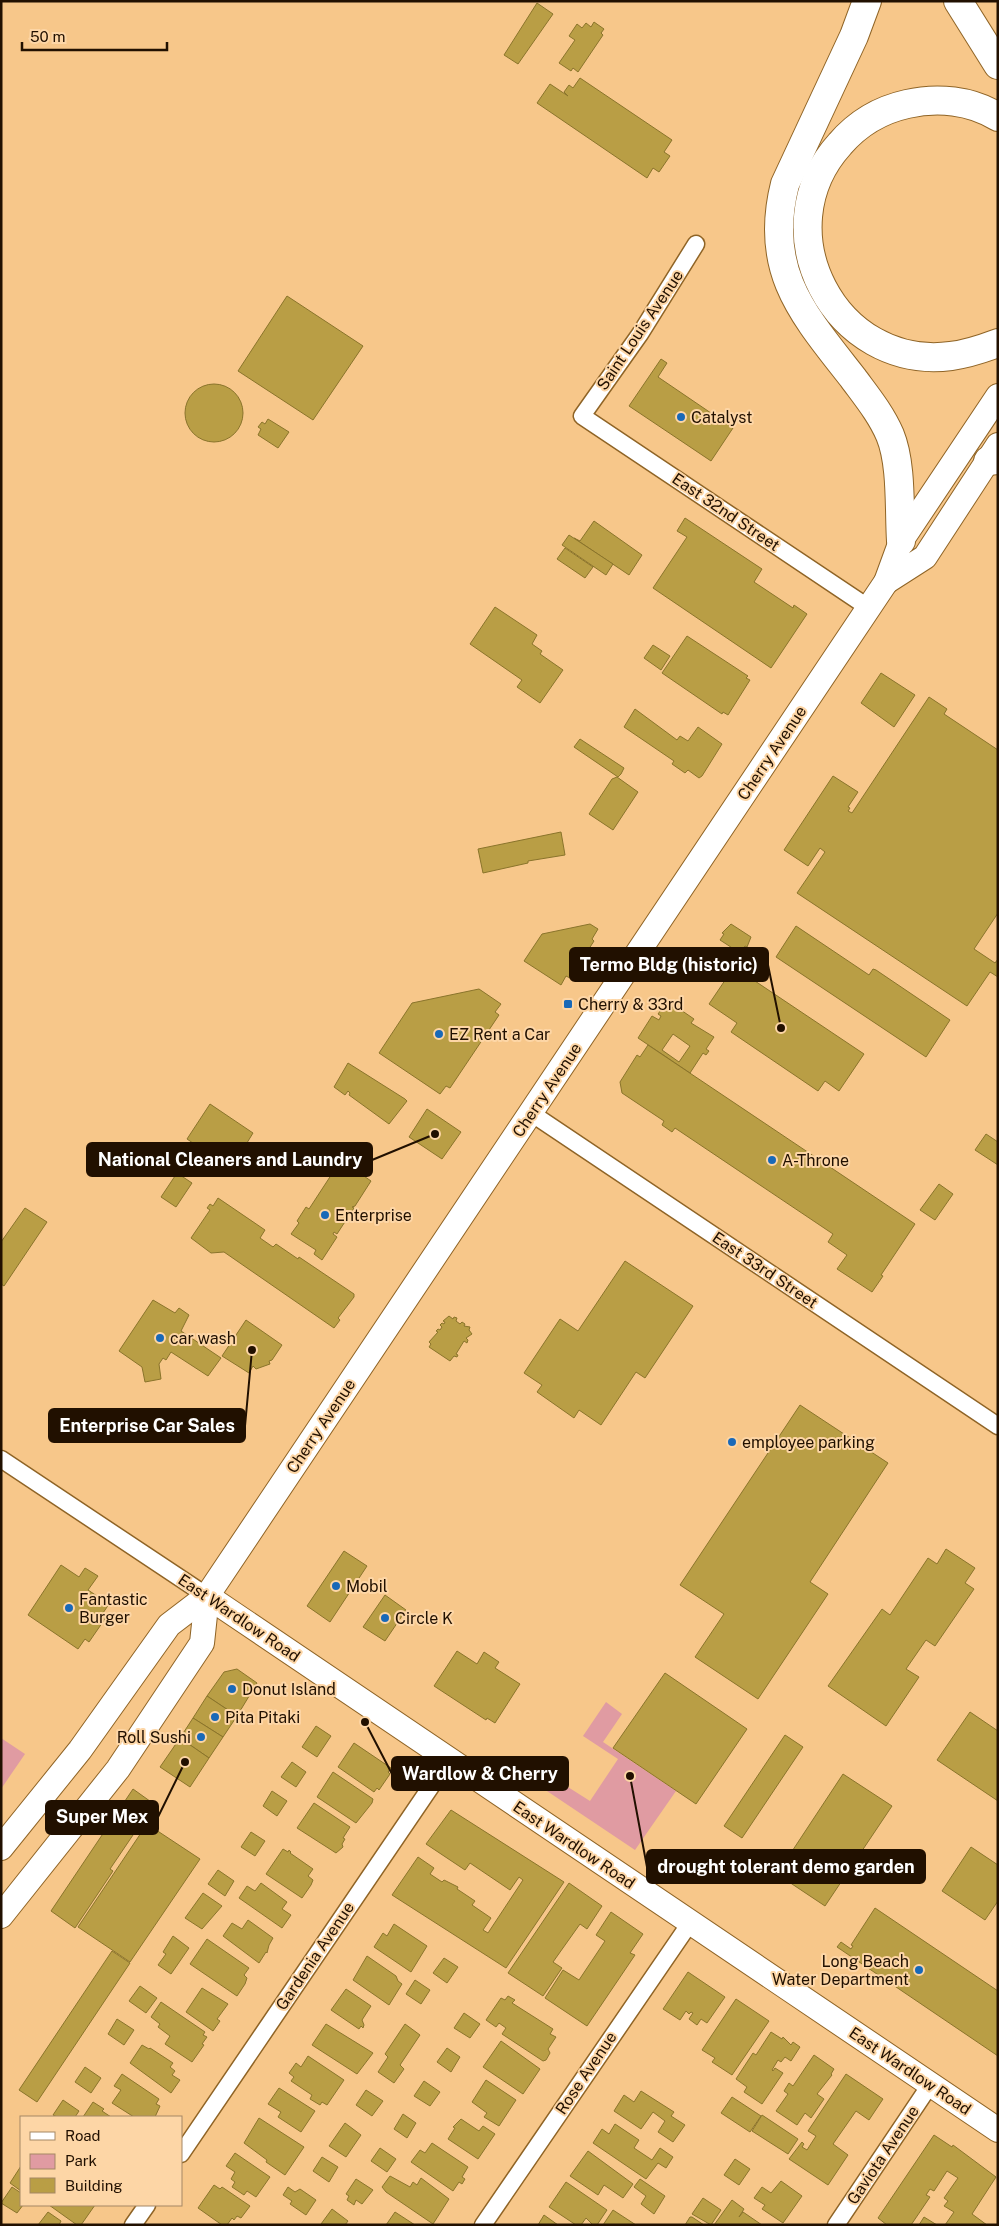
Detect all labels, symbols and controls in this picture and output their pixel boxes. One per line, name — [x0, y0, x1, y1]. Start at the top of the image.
scale bar — [22, 20, 168, 52]
text: 50 m — [30, 28, 65, 45]
street label: Saint Louis Avenue — [593, 266, 687, 394]
place label: Catalyst — [691, 408, 753, 427]
marker: Catalyst — [675, 411, 687, 423]
street label: East 32nd Street — [669, 469, 783, 555]
street label: Cherry Avenue — [734, 702, 810, 804]
callout: Termo Bldg (historic) — [570, 948, 768, 981]
text: Termo Bldg (historic) — [580, 954, 758, 975]
place label: Cherry & 33rd — [578, 995, 683, 1014]
marker: Cherry & 33rd — [562, 998, 574, 1010]
place label: EZ Rent a Car — [449, 1025, 550, 1044]
marker: EZ Rent a Car — [433, 1028, 445, 1040]
street label: Cherry Avenue — [509, 1039, 585, 1141]
callout: National Cleaners and Laundry — [87, 1143, 372, 1176]
text: National Cleaners and Laundry — [98, 1149, 362, 1170]
place label: A-Throne — [782, 1151, 849, 1170]
marker: A-Throne — [766, 1154, 778, 1166]
place label: Enterprise — [335, 1206, 412, 1225]
marker: Enterprise — [319, 1209, 331, 1221]
street label: East 33rd Street — [709, 1228, 821, 1312]
place label: car wash — [170, 1329, 236, 1348]
marker: car wash — [154, 1332, 166, 1344]
street label: Cherry Avenue — [283, 1375, 359, 1477]
callout: Enterprise Car Sales — [49, 1409, 245, 1442]
text: Enterprise Car Sales — [59, 1415, 235, 1436]
place label: employee parking — [742, 1433, 875, 1452]
marker: employee parking — [726, 1436, 738, 1448]
street label: East Wardlow Road — [174, 1570, 304, 1666]
place label: Mobil — [346, 1577, 388, 1596]
marker: Mobil — [330, 1580, 342, 1592]
place label: Fantastic Burger — [79, 1590, 148, 1627]
marker: Fantastic Burger — [63, 1602, 75, 1614]
place label: Circle K — [395, 1609, 453, 1628]
marker: Circle K — [379, 1612, 391, 1624]
place label: Donut Island — [242, 1680, 336, 1699]
marker: Donut Island — [226, 1683, 238, 1695]
place label: Pita Pitaki — [225, 1708, 300, 1727]
marker: Pita Pitaki — [209, 1711, 221, 1723]
place label: Roll Sushi — [117, 1728, 191, 1747]
marker: Roll Sushi — [195, 1731, 207, 1743]
callout: Wardlow & Cherry — [392, 1757, 568, 1790]
text: Wardlow & Cherry — [402, 1763, 558, 1784]
street label: East Wardlow Road — [509, 1797, 639, 1893]
callout: Super Mex — [46, 1801, 158, 1834]
text: Super Mex — [56, 1806, 149, 1827]
callout: drought tolerant demo garden — [647, 1850, 925, 1883]
text: drought tolerant demo garden — [657, 1856, 915, 1877]
street label: Gardenia Avenue — [272, 1898, 358, 2014]
place label: Long Beach Water Department — [772, 1952, 909, 1989]
marker: Long Beach Water Department — [913, 1964, 925, 1976]
street label: East Wardlow Road — [845, 2023, 975, 2119]
street label: Rose Avenue — [551, 2028, 621, 2118]
street label: Gaviota Avenue — [843, 2102, 923, 2208]
legend — [20, 2116, 182, 2206]
text: Road — [65, 2127, 101, 2144]
text: Park — [65, 2152, 97, 2169]
text: Building — [65, 2177, 123, 2194]

